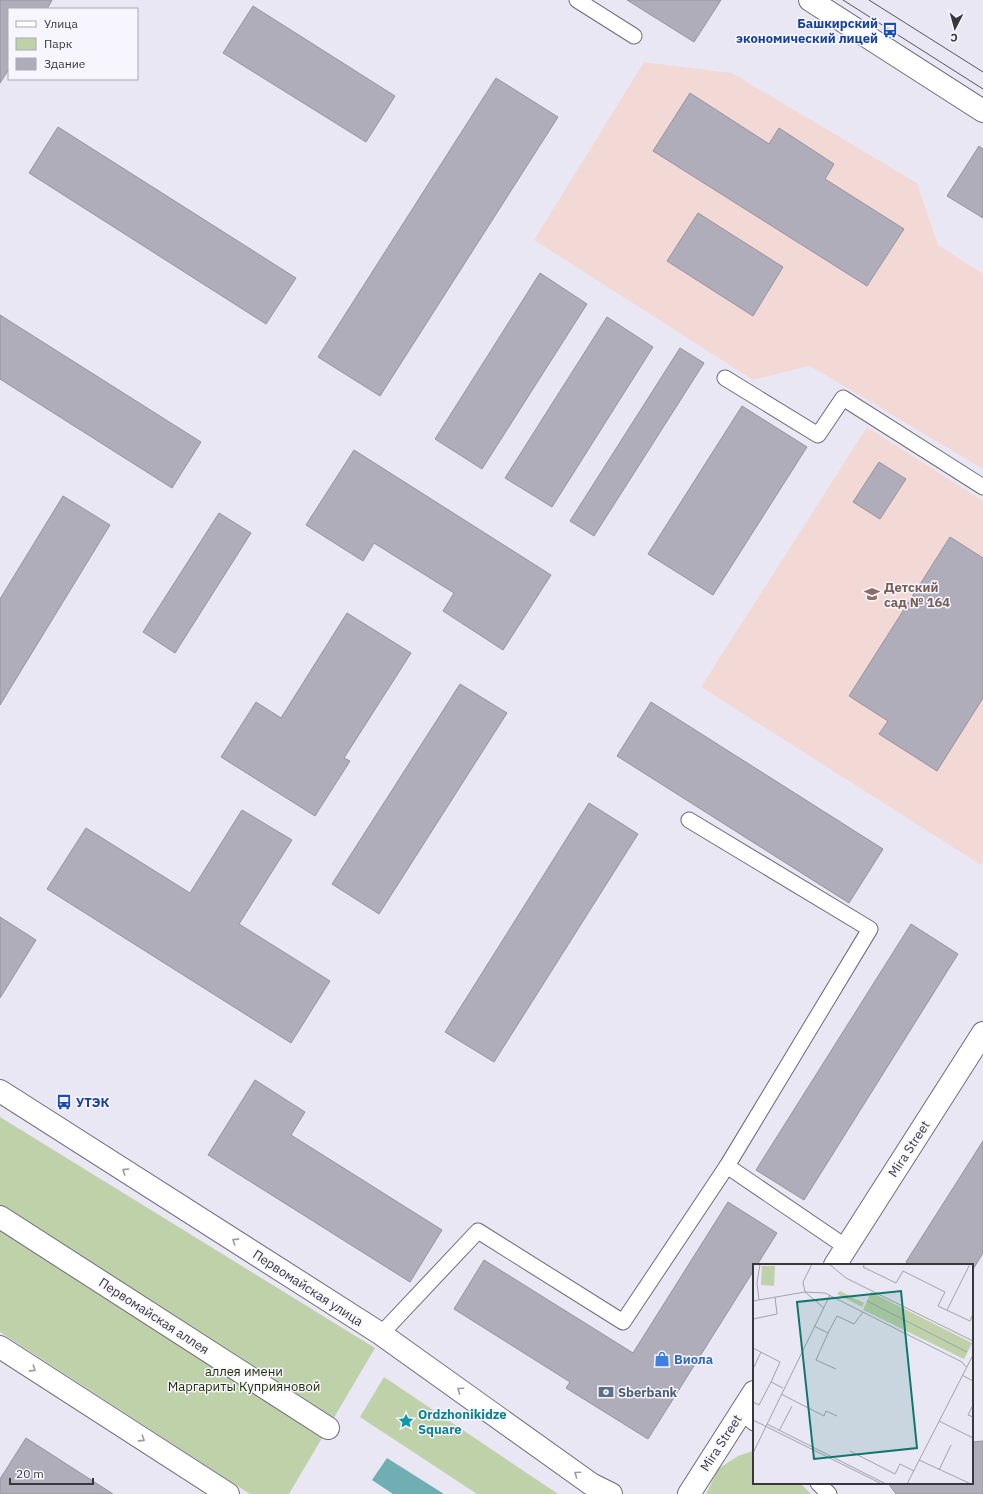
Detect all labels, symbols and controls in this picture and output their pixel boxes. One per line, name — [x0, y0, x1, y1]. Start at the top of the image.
legend — [8, 8, 138, 80]
north arrow — [935, 8, 975, 48]
place label: Башкирский экономический лицей — [736, 15, 878, 47]
text: Улица — [44, 16, 78, 31]
bus stop icon: Башкирский экономический лицей — [881, 21, 899, 39]
text: С — [950, 31, 958, 45]
text: Парк — [44, 36, 73, 51]
text: Здание — [44, 56, 86, 71]
place label: Детский сад № 164 — [884, 579, 950, 611]
school or university icon: Детский сад № 164 — [863, 585, 881, 603]
bus stop icon: УТЭК — [55, 1093, 73, 1111]
place label: УТЭК — [76, 1094, 110, 1111]
street label: Mira Street — [884, 1117, 934, 1181]
one-way arrow — [123, 1169, 130, 1176]
one-way arrow — [232, 1238, 239, 1246]
street label: Первомайская улица — [250, 1246, 367, 1330]
inset map — [753, 1264, 973, 1484]
street label: Первомайская аллея — [96, 1274, 212, 1358]
shop icon: Виола — [653, 1350, 671, 1368]
place label: Виола — [674, 1351, 713, 1368]
park label: аллея имени Маргариты Куприяновой — [168, 1363, 320, 1395]
one-way arrow — [29, 1364, 36, 1371]
bank icon: Sberbank — [597, 1383, 615, 1401]
place label: Sberbank — [618, 1384, 678, 1401]
one-way arrow — [457, 1387, 464, 1395]
place label: Ordzhonikidze Square — [418, 1406, 507, 1438]
street label: Mira Street — [696, 1411, 746, 1475]
place icon: Ordzhonikidze Square — [397, 1412, 415, 1430]
one-way arrow — [138, 1434, 145, 1442]
scale bar — [10, 1460, 93, 1486]
text: 20 m — [16, 1466, 44, 1481]
one-way arrow — [575, 1472, 582, 1479]

